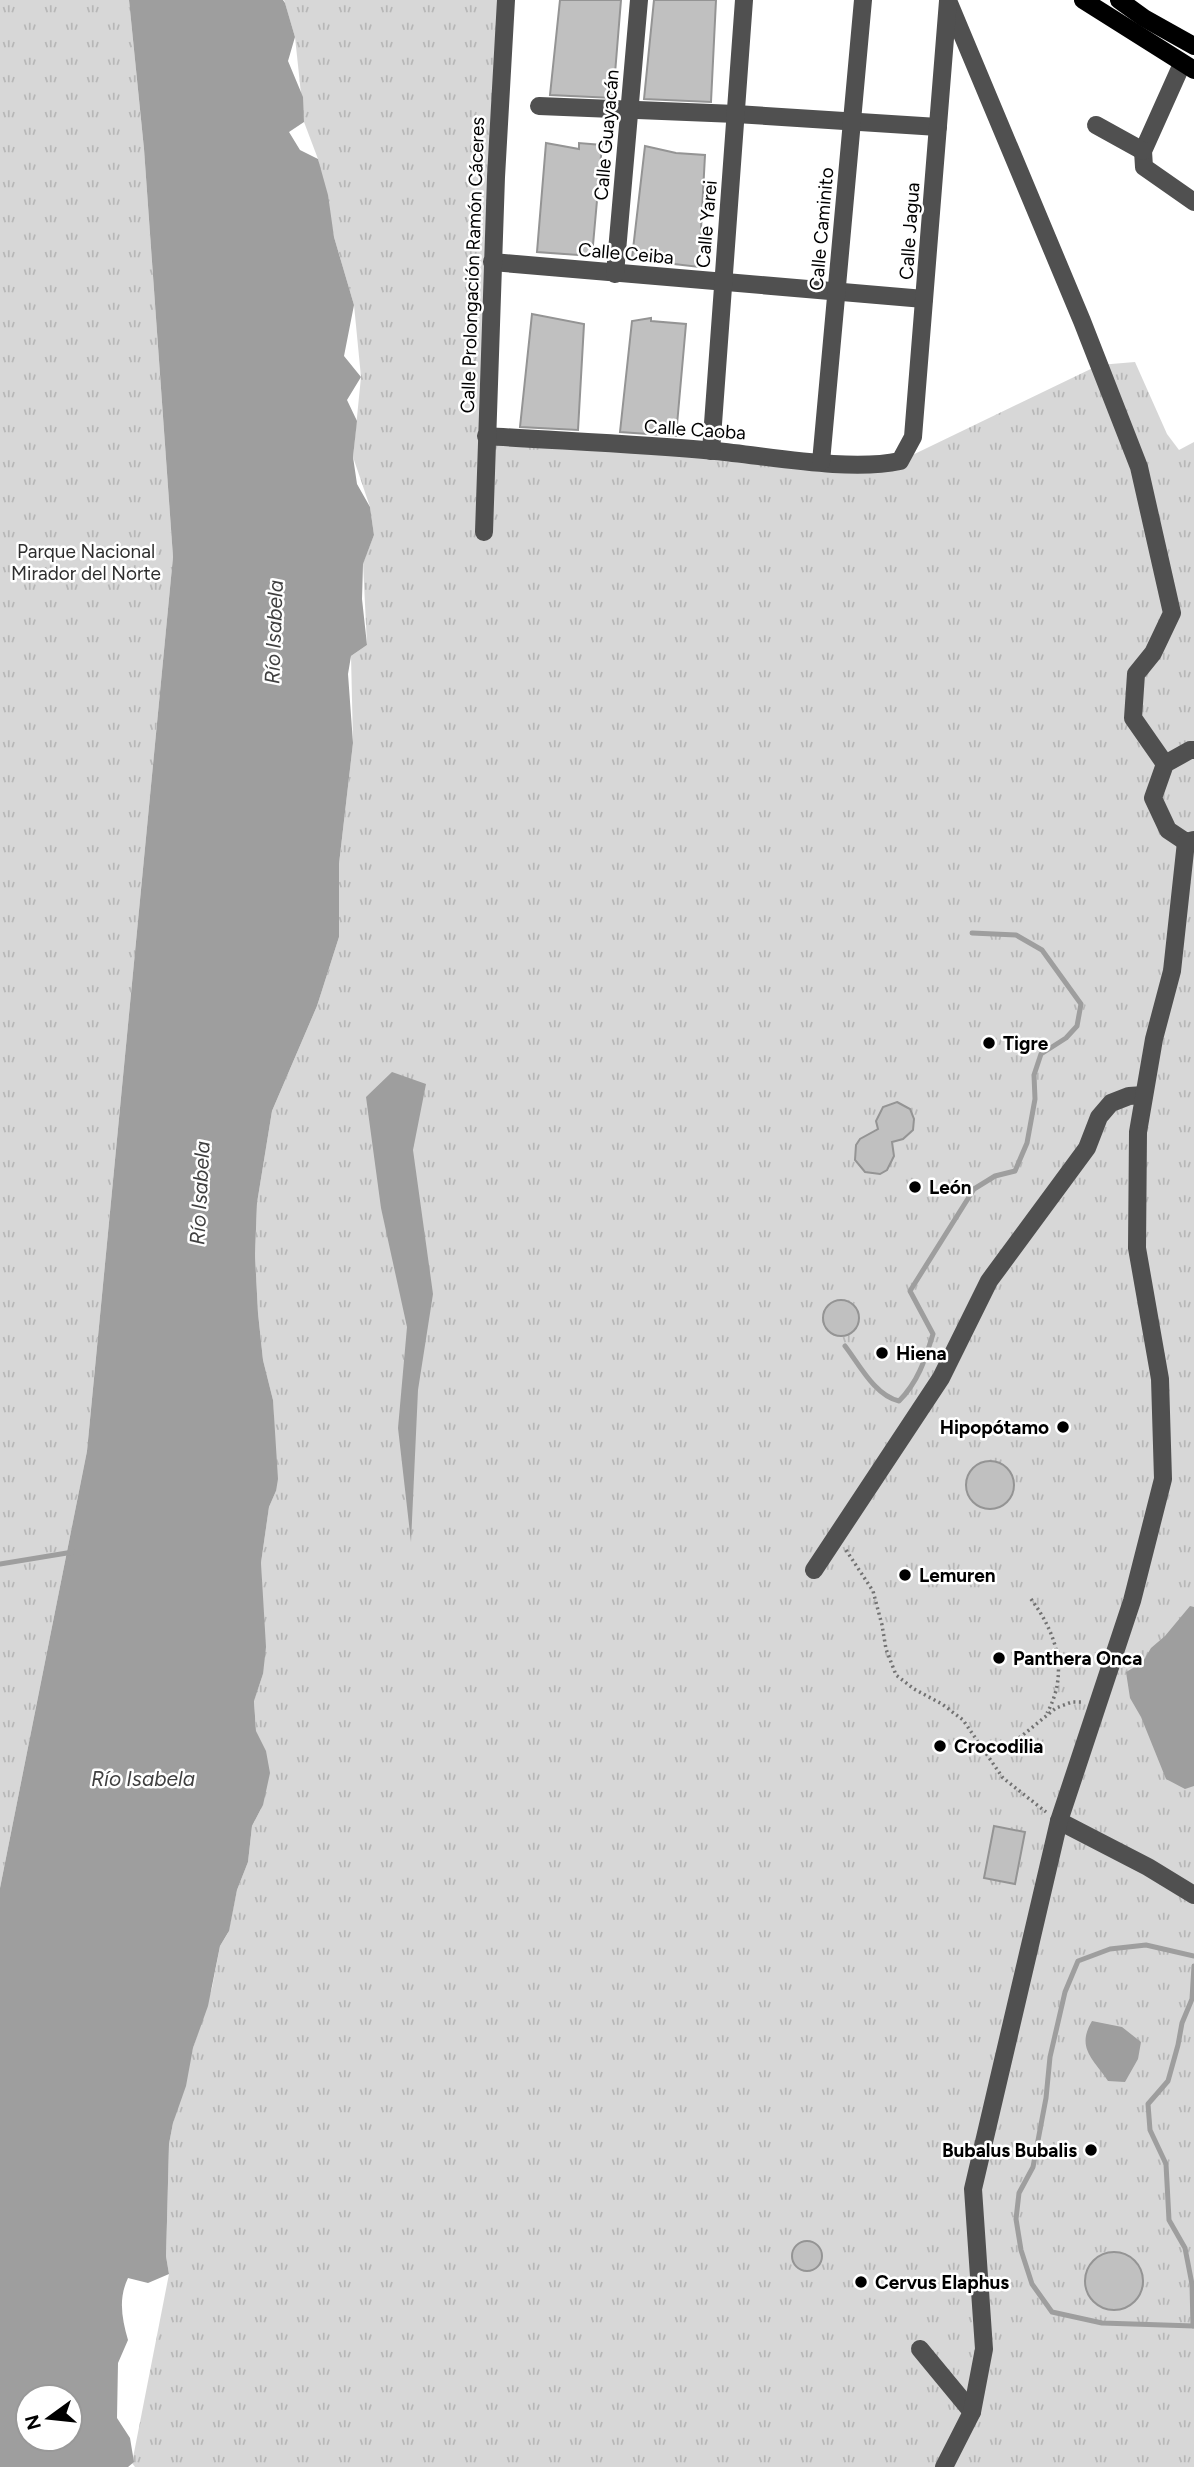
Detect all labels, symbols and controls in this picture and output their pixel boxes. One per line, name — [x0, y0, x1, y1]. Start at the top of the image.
street label: Calle Guayacán — [589, 69, 624, 202]
street label: Calle Prolongación Ramón Cáceres — [456, 116, 489, 414]
street label: Calle Caminito — [805, 166, 838, 292]
street label: Calle Yarei — [691, 179, 722, 269]
street label: Calle Jagua — [895, 181, 924, 281]
street label: Calle Ceiba — [577, 238, 675, 269]
street label: Calle Caoba — [643, 414, 747, 445]
park label: Parque Nacional Mirador del Norte — [11, 540, 161, 585]
water label: Río Isabela — [259, 580, 288, 684]
place label: Tigre — [1003, 1032, 1049, 1055]
marker: Tigre — [981, 1035, 997, 1051]
water label: Río Isabela — [184, 1140, 215, 1246]
place label: León — [929, 1176, 972, 1199]
marker: León — [907, 1179, 923, 1195]
place label: Hiena — [896, 1342, 947, 1365]
marker: Hiena — [874, 1345, 890, 1361]
place label: Hipopótamo — [940, 1416, 1049, 1439]
marker: Hipopótamo — [1055, 1419, 1071, 1435]
place label: Lemuren — [919, 1564, 996, 1587]
marker: Lemuren — [897, 1567, 913, 1583]
place label: Panthera Onca — [1013, 1647, 1142, 1670]
marker: Panthera Onca — [991, 1650, 1007, 1666]
place label: Crocodilia — [954, 1735, 1044, 1758]
marker: Crocodilia — [932, 1738, 948, 1754]
water label: Río Isabela — [91, 1766, 195, 1791]
place label: Bubalus Bubalis — [942, 2139, 1077, 2162]
marker: Bubalus Bubalis — [1083, 2142, 1099, 2158]
place label: Cervus Elaphus — [875, 2271, 1009, 2294]
marker: Cervus Elaphus — [853, 2274, 869, 2290]
north arrow — [14, 2383, 84, 2453]
text: N — [20, 2412, 46, 2432]

